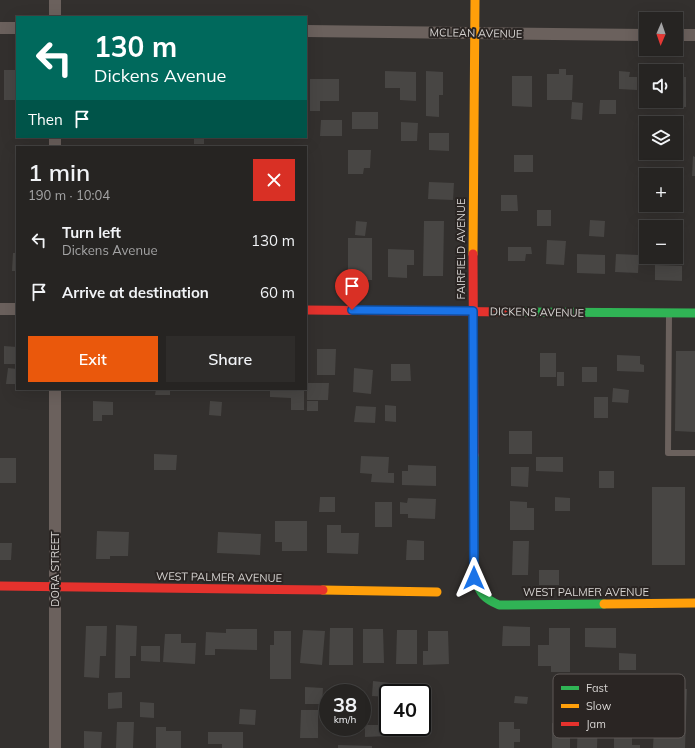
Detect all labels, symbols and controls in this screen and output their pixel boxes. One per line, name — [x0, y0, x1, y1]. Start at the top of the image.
north arrow — [639, 12, 683, 56]
map controls — [639, 12, 683, 264]
street label: MCLEAN AVENUE — [429, 25, 523, 41]
text: 130 m — [94, 29, 177, 64]
icon: left — [28, 32, 80, 84]
text: Dickens Avenue — [94, 64, 226, 87]
button: sound — [639, 64, 683, 108]
icon: arrive — [71, 108, 93, 130]
text: Then — [28, 110, 63, 129]
button: layers — [639, 116, 683, 160]
text: 1 min — [28, 157, 90, 187]
button: close — [253, 159, 295, 201]
button: + — [639, 168, 683, 212]
text: 190 m · 10:04 — [28, 187, 110, 203]
street label: FAIRFIELD AVENUE — [454, 198, 468, 300]
button: − — [639, 220, 683, 264]
text: Turn left — [62, 223, 121, 242]
icon: left — [28, 229, 50, 251]
text: 130 m — [251, 231, 295, 250]
text: Dickens Avenue — [62, 242, 158, 258]
pin — [335, 269, 369, 310]
icon: arrive — [341, 275, 363, 297]
icon: arrive — [28, 281, 50, 303]
text: Arrive at destination — [62, 283, 209, 302]
text: 60 m — [260, 283, 295, 302]
street label: DICKENS AVENUE — [490, 304, 584, 320]
button: Exit — [28, 336, 158, 382]
button: Share — [166, 336, 295, 382]
street label: DORA STREET — [48, 531, 62, 607]
position arrow — [453, 557, 495, 599]
street label: WEST PALMER AVENUE — [156, 569, 282, 585]
street label: WEST PALMER AVENUE — [523, 585, 649, 599]
legend — [553, 674, 685, 738]
text: Fast — [586, 681, 608, 695]
speed limit sign: 40 — [379, 684, 431, 736]
text: 38 — [333, 692, 357, 717]
text: Slow — [586, 699, 612, 713]
text: km/h — [334, 713, 356, 726]
text: Jam — [586, 717, 606, 731]

